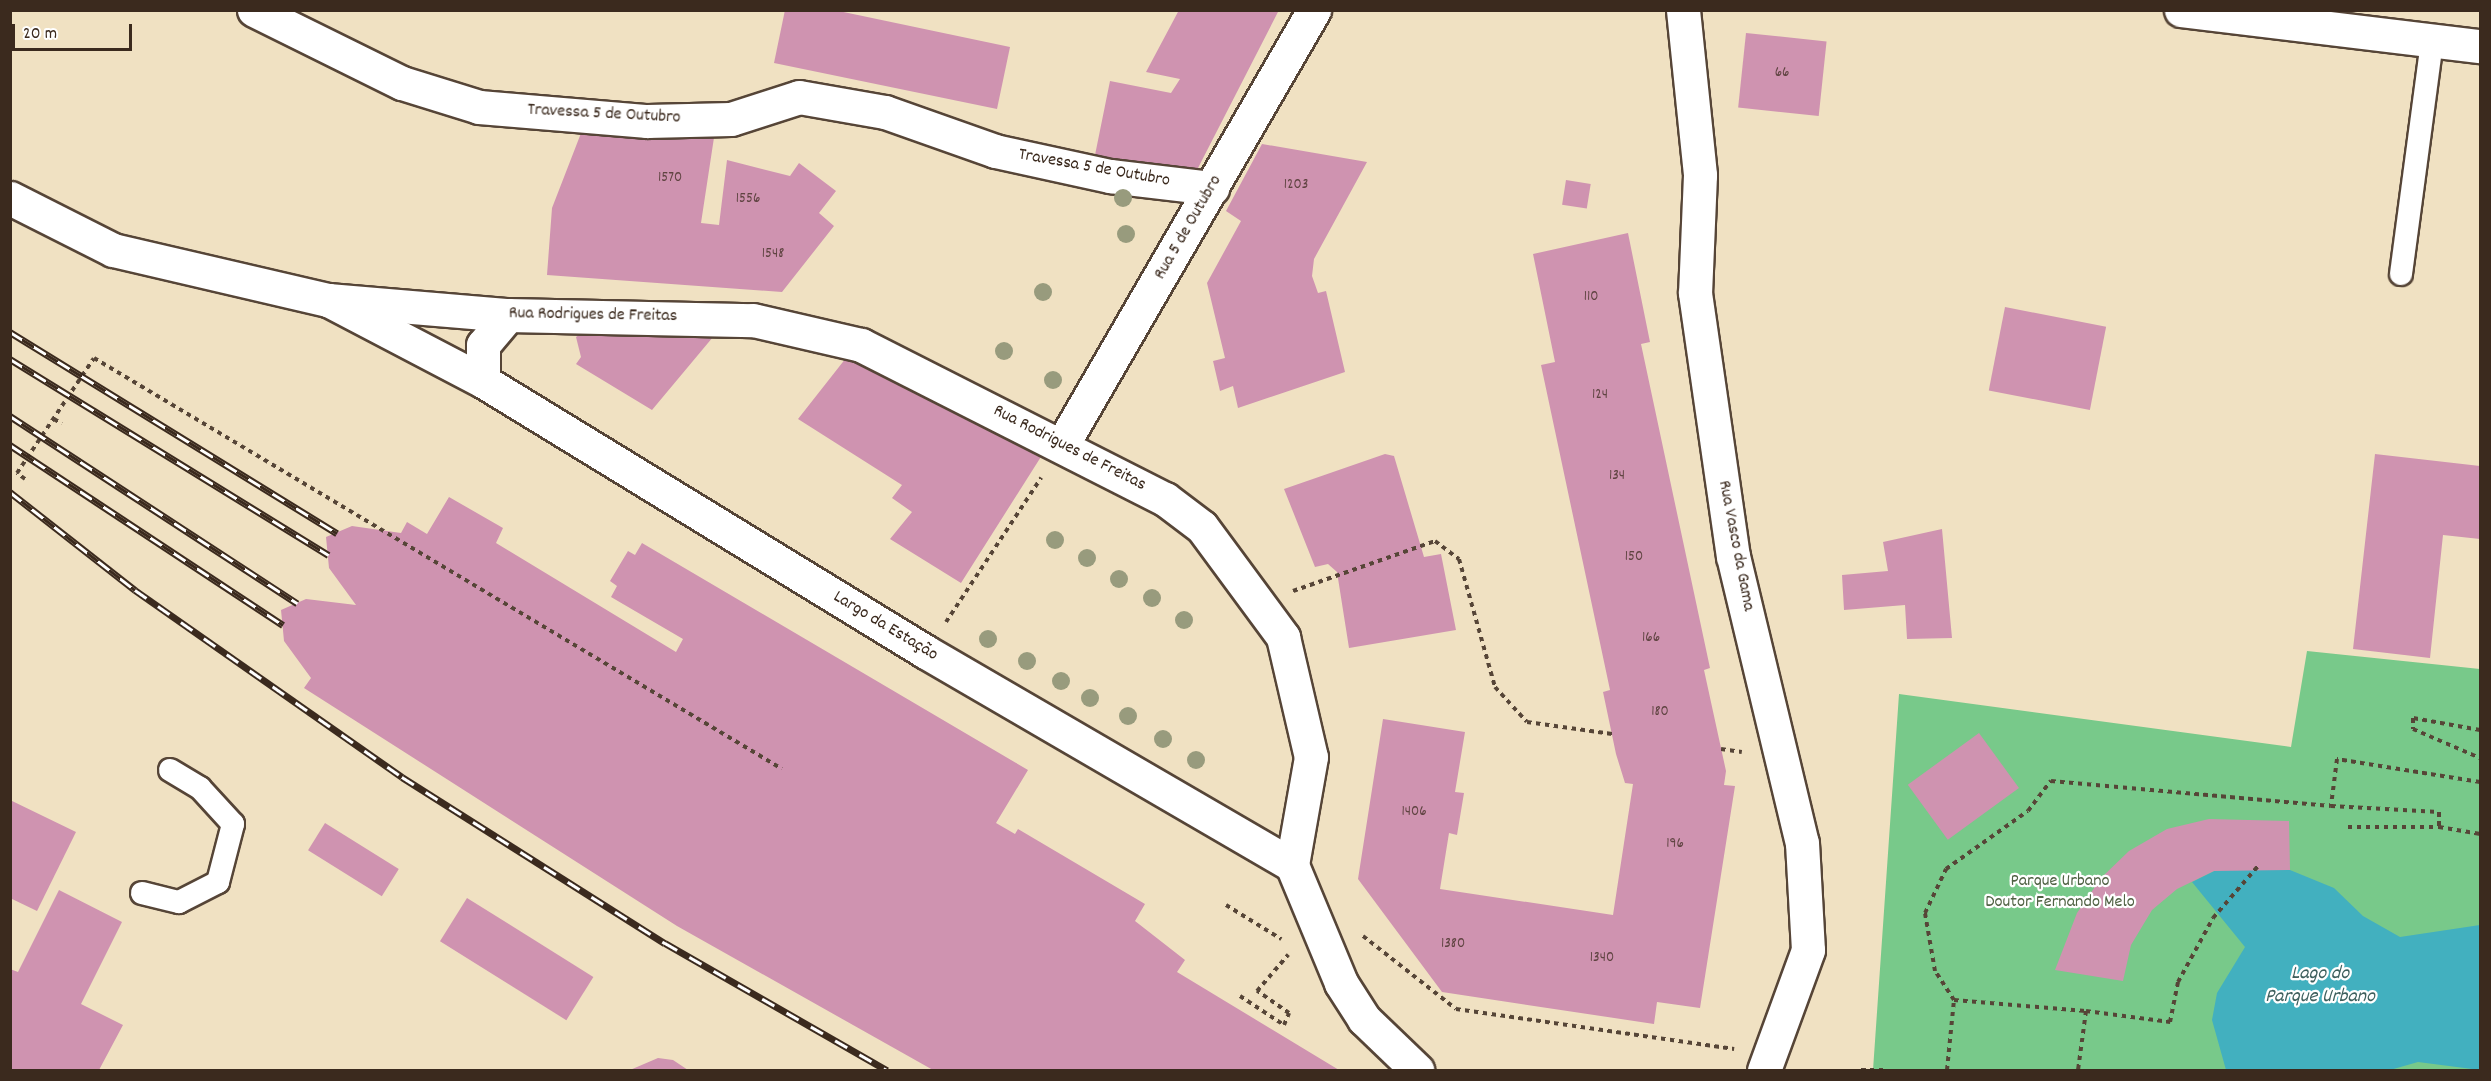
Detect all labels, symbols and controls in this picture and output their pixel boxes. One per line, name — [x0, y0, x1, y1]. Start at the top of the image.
scale bar — [15, 12, 135, 50]
text: 20 m — [23, 22, 57, 47]
house number: 66 — [1775, 65, 1789, 83]
street label: Travessa 5 de Outubro — [527, 100, 681, 130]
street label: Travessa 5 de Outubro — [1017, 145, 1171, 193]
house number: 1570 — [658, 170, 682, 188]
street label: Rua 5 de Outubro — [1150, 172, 1228, 284]
house number: 1203 — [1284, 177, 1308, 195]
house number: 1556 — [736, 191, 760, 209]
house number: 1548 — [762, 246, 784, 264]
house number: 110 — [1584, 289, 1598, 307]
street label: Rua Rodrigues de Freitas — [509, 304, 677, 328]
house number: 124 — [1592, 387, 1608, 405]
street label: Rua Rodrigues de Freitas — [989, 401, 1149, 497]
house number: 134 — [1609, 468, 1625, 486]
street label: Rua Vasco da Gama — [1712, 479, 1758, 613]
house number: 150 — [1625, 549, 1643, 567]
street label: Largo da Estação — [829, 587, 941, 667]
house number: 166 — [1642, 630, 1660, 648]
house number: 180 — [1651, 704, 1669, 722]
house number: 1406 — [1401, 804, 1427, 822]
house number: 196 — [1666, 836, 1684, 854]
park label: Parque Urbano Doutor Fernando Melo — [1985, 872, 2135, 914]
house number: 1380 — [1441, 936, 1465, 954]
house number: 1340 — [1590, 950, 1614, 968]
water label: Lago do Parque Urbano — [2265, 963, 2375, 1010]

